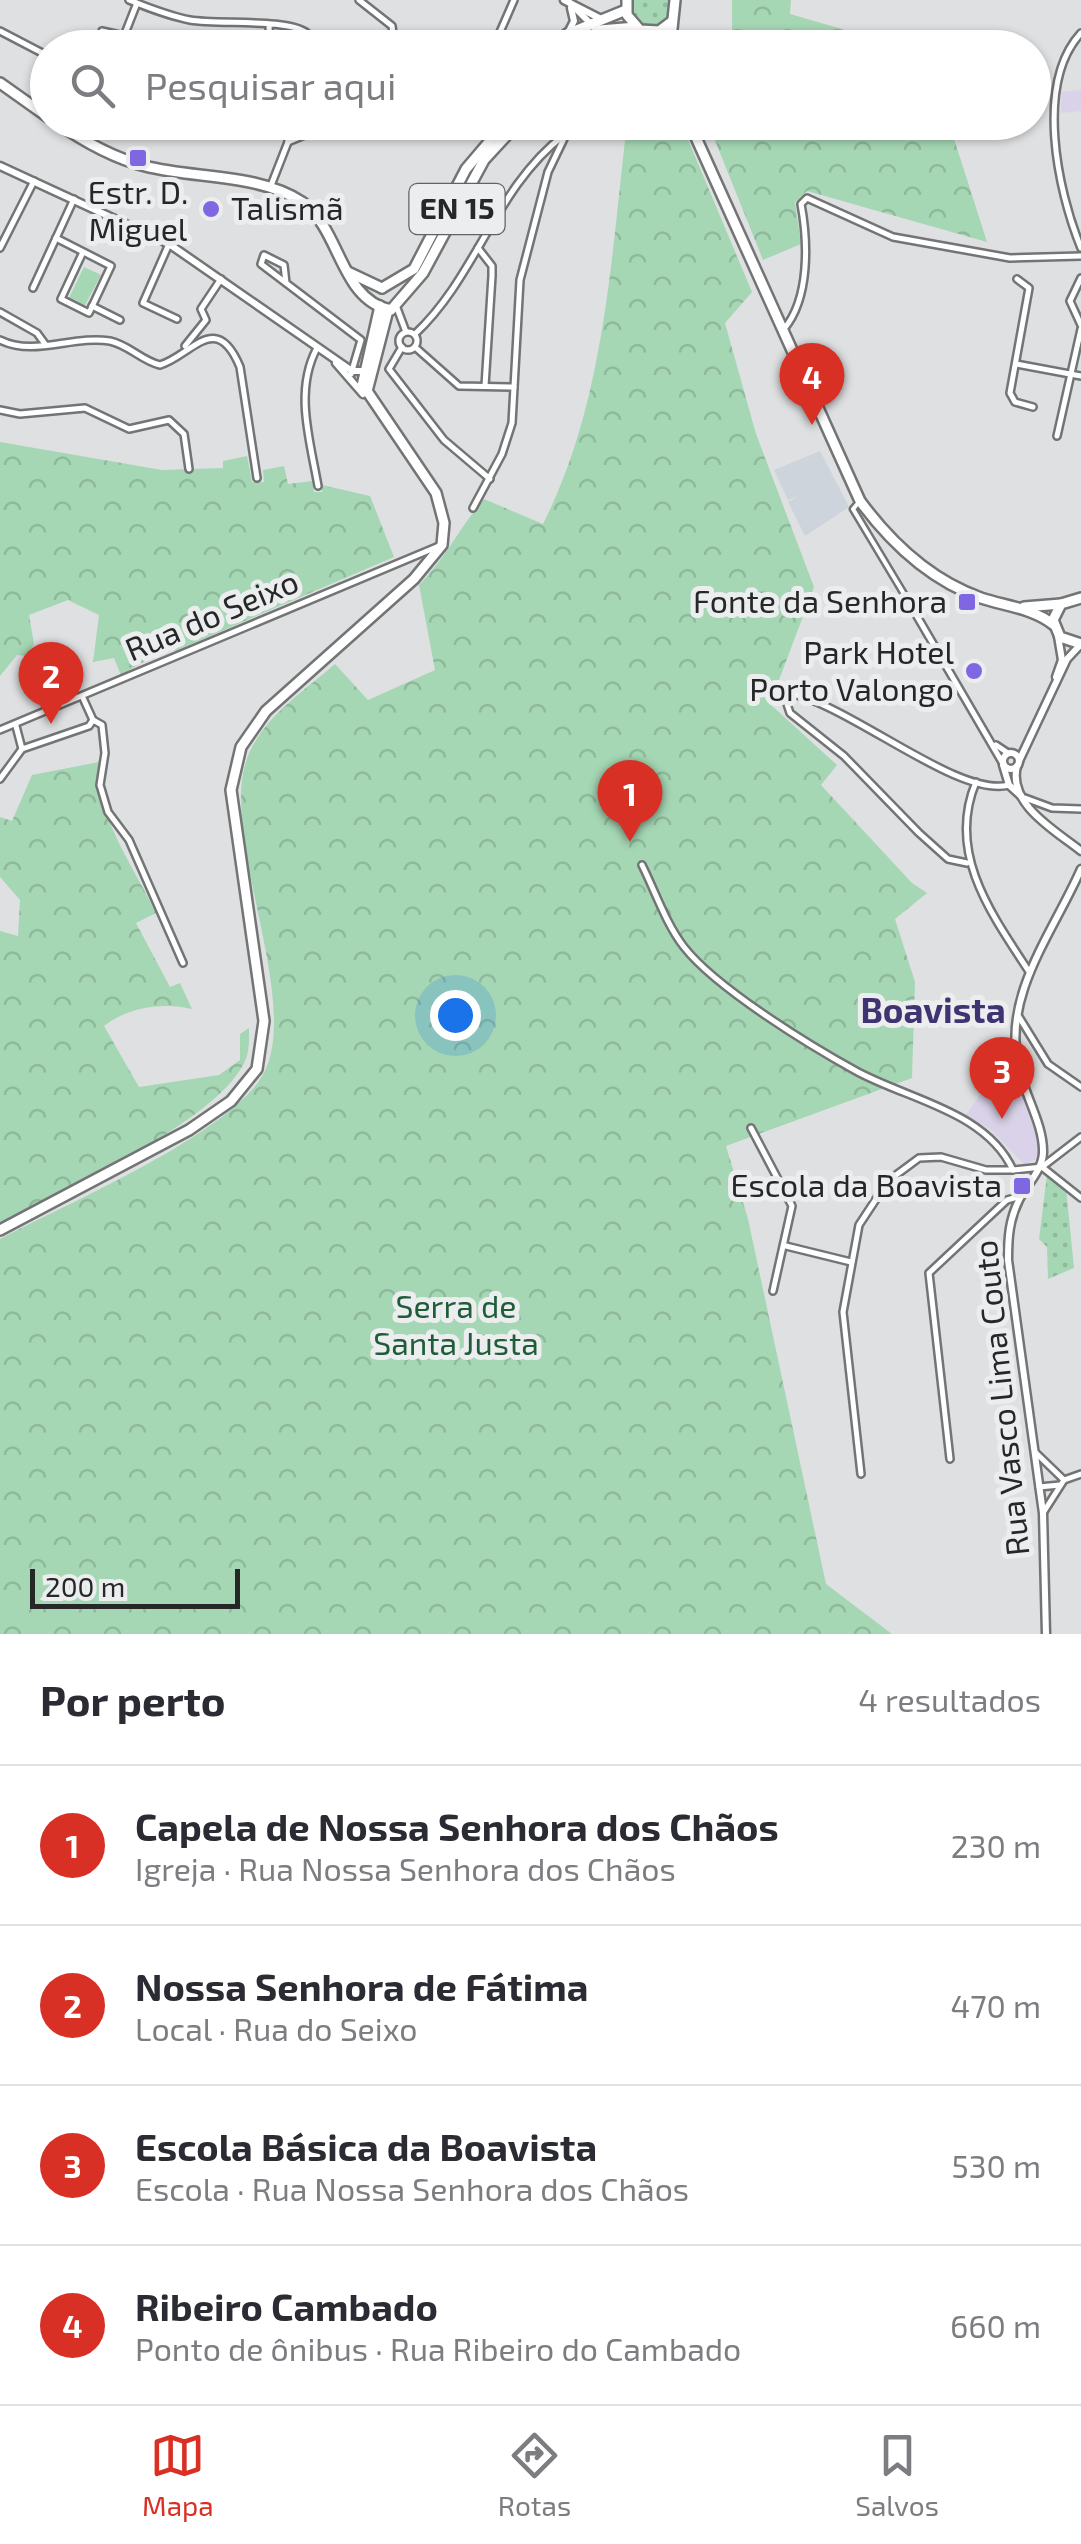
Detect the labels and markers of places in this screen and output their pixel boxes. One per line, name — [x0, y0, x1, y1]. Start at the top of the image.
marker: Estr. D. Miguel — [127, 147, 149, 169]
place label: Estr. D. Miguel — [88, 172, 188, 247]
place label: Talismã — [231, 188, 343, 226]
marker: Talismã — [200, 198, 222, 220]
pin: 4 — [780, 342, 844, 425]
place label: Fonte da Senhora — [693, 581, 947, 619]
marker: Fonte da Senhora — [956, 591, 978, 613]
place label: Park Hotel Porto Valongo — [749, 632, 954, 707]
pin: 2 — [18, 642, 84, 724]
marker: Park Hotel Porto Valongo — [963, 660, 985, 682]
pin: 1 — [598, 760, 662, 842]
pin: 3 — [970, 1036, 1034, 1119]
place label: Escola da Boavista — [731, 1165, 1002, 1203]
marker: Escola da Boavista — [1011, 1175, 1033, 1197]

